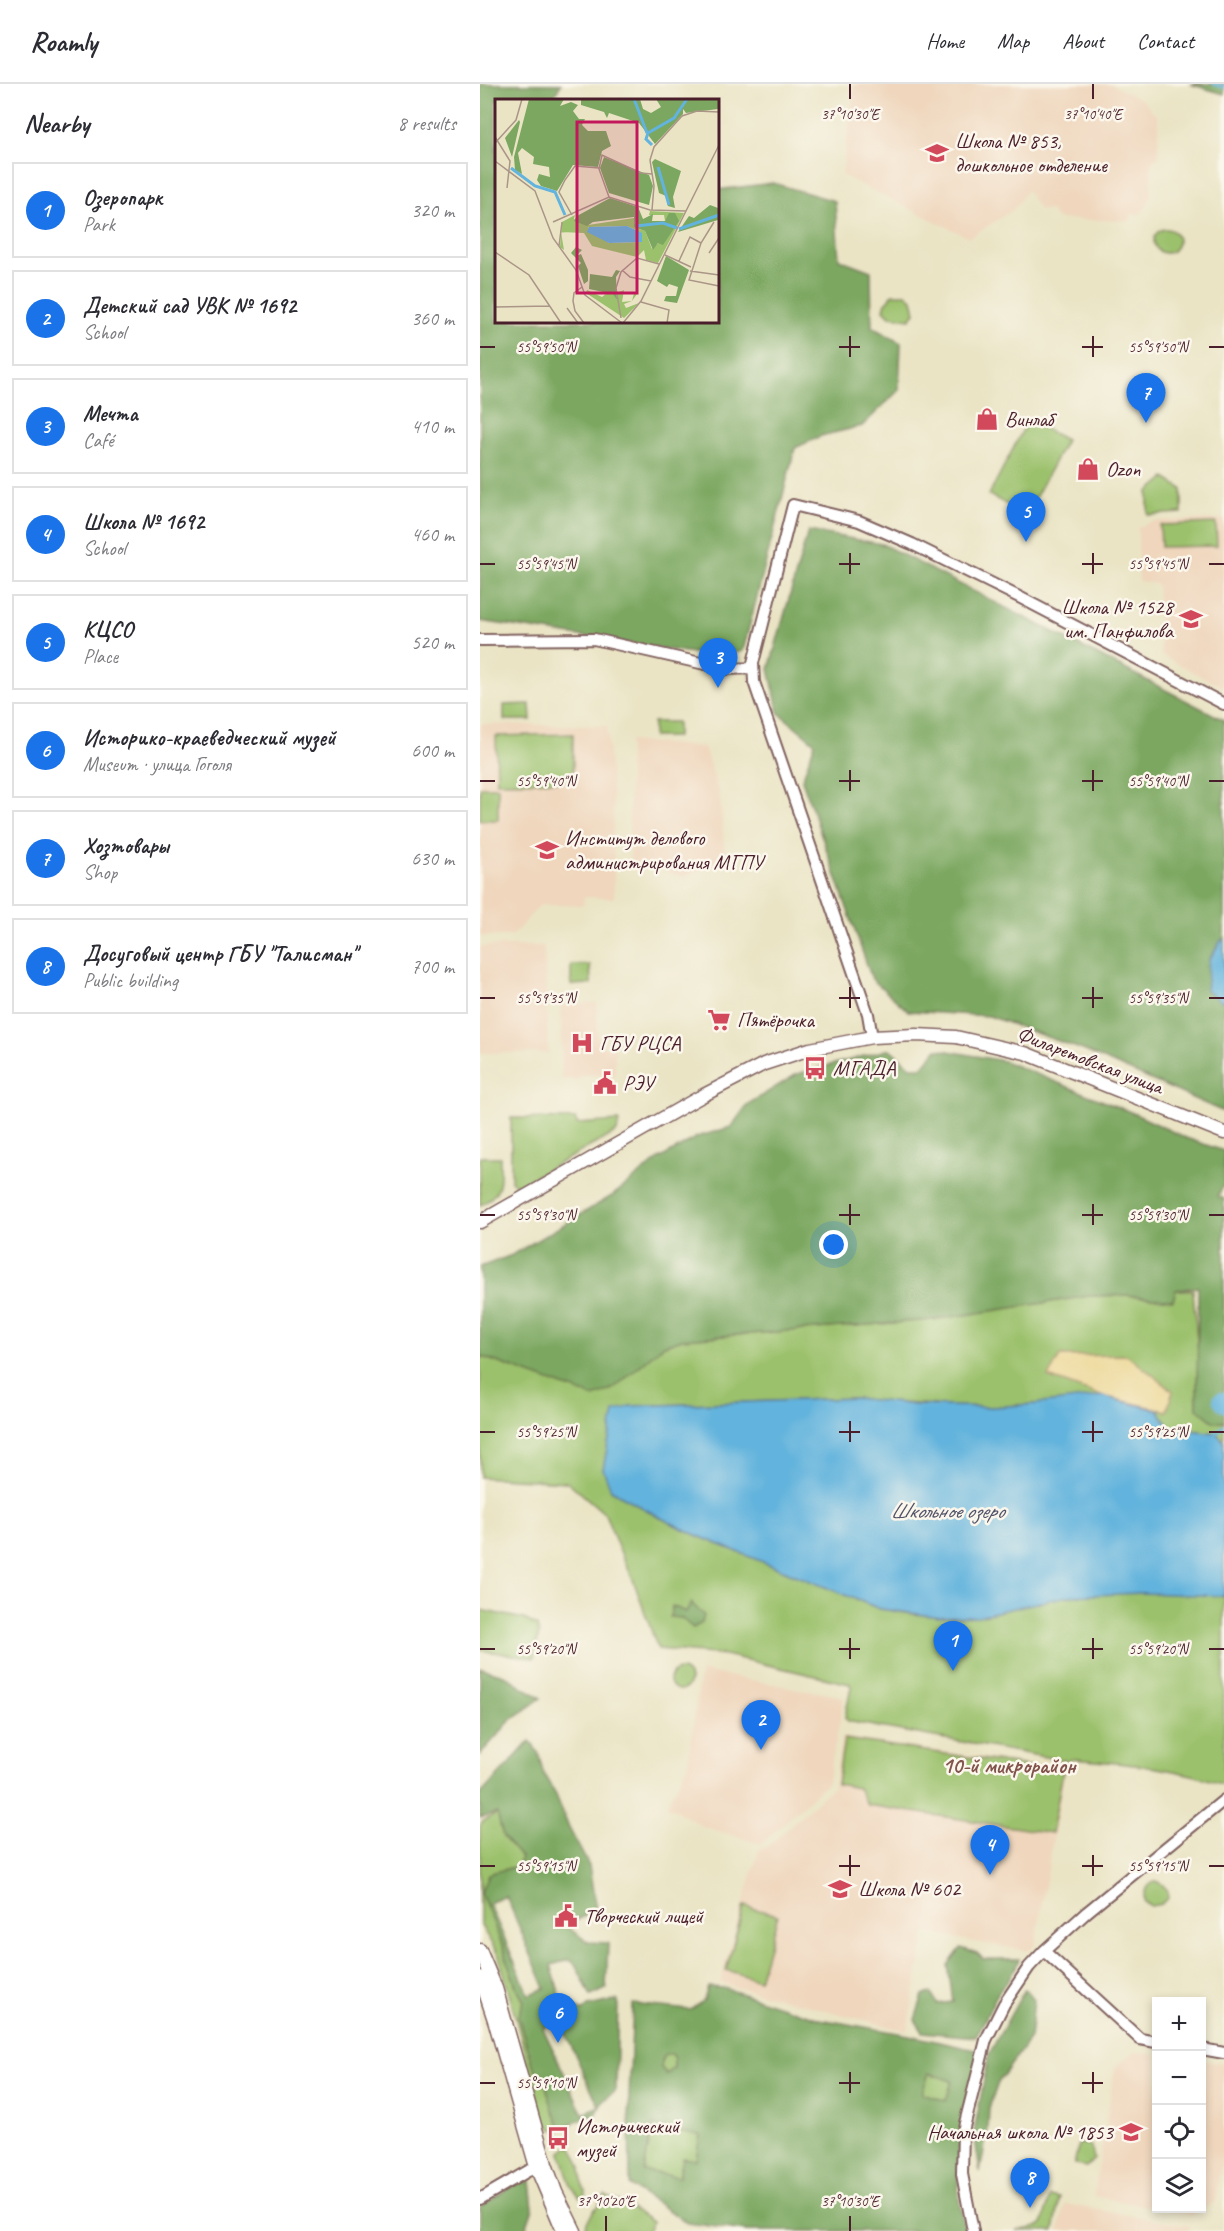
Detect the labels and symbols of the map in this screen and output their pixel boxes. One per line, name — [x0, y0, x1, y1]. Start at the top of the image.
inset map — [495, 99, 718, 322]
text: 37°10'30"E — [821, 105, 881, 124]
text: 37°10'40"E — [1064, 105, 1124, 124]
place label: Школа № 853, дошкольное отделение — [955, 128, 1108, 178]
school or university icon: Школа № 853, дошкольное отделение — [924, 140, 950, 166]
text: 55°59'50"N — [516, 338, 579, 357]
text: 55°59'50"N — [1128, 338, 1191, 357]
pin: 7 — [1126, 374, 1166, 423]
shop icon: Винлаб — [974, 406, 1000, 432]
place label: Винлаб — [1005, 406, 1058, 432]
shop icon: Ozon — [1075, 456, 1101, 482]
place label: Ozon — [1106, 456, 1141, 482]
pin: 5 — [1006, 492, 1046, 542]
text: 55°59'45"N — [516, 555, 579, 574]
text: 55°59'45"N — [1128, 555, 1191, 574]
place label: Школа № 1528 им. Панфилова — [1061, 594, 1176, 644]
school or university icon: Школа № 1528 им. Панфилова — [1178, 606, 1204, 632]
pin: 3 — [698, 638, 738, 688]
text: 55°59'40"N — [516, 772, 579, 791]
text: 55°59'40"N — [1128, 772, 1191, 791]
place label: Институт делового администрирования МГПУ — [565, 825, 766, 875]
school or university icon: Институт делового администрирования МГПУ — [534, 837, 560, 863]
text: 55°59'35"N — [516, 989, 579, 1008]
text: 55°59'35"N — [1128, 989, 1191, 1008]
supermarket icon: Пятёрочка — [706, 1007, 732, 1033]
place label: Пятёрочка — [737, 1007, 816, 1033]
street label: Филаретовская улица — [1013, 1020, 1169, 1101]
hospital icon: ГБУ РЦСА — [569, 1030, 595, 1056]
place label: ГБУ РЦСА — [600, 1030, 681, 1056]
bus stop icon: МГАДА — [802, 1055, 828, 1081]
place label: МГАДА — [833, 1055, 896, 1081]
public building icon: РЭУ — [592, 1070, 618, 1096]
place label: РЭУ — [623, 1070, 657, 1096]
text: 55°59'30"N — [516, 1206, 579, 1225]
text: 55°59'30"N — [1128, 1206, 1191, 1225]
your location — [819, 1230, 848, 1259]
text: 55°59'25"N — [516, 1423, 579, 1442]
text: 55°59'25"N — [1128, 1423, 1191, 1442]
water label: Школьное озеро — [890, 1497, 1007, 1525]
pin: 1 — [934, 1622, 972, 1671]
text: 55°59'20"N — [516, 1640, 579, 1659]
text: 55°59'20"N — [1128, 1640, 1191, 1659]
pin: 2 — [742, 1700, 780, 1750]
district label: 10-й микрорайон — [942, 1752, 1077, 1780]
pin: 4 — [970, 1826, 1010, 1875]
text: 55°59'15"N — [516, 1857, 579, 1876]
text: 55°59'15"N — [1128, 1857, 1191, 1876]
school or university icon: Школа № 602 — [827, 1876, 853, 1902]
place label: Школа № 602 — [858, 1876, 962, 1902]
public building icon: Творческий лицей — [553, 1903, 579, 1929]
place label: Творческий лицей — [584, 1903, 704, 1929]
pin: 6 — [538, 1994, 578, 2043]
text: 55°59'10"N — [516, 2074, 579, 2093]
place label: Исторический музей — [576, 2113, 681, 2163]
place label: Начальная школа № 1853 — [927, 2119, 1115, 2145]
school or university icon: Начальная школа № 1853 — [1118, 2119, 1144, 2145]
bus stop icon: Исторический музей — [545, 2125, 571, 2151]
pin: 8 — [1010, 2158, 1050, 2208]
text: 37°10'20"E — [577, 2192, 637, 2211]
text: 37°10'30"E — [821, 2192, 881, 2211]

